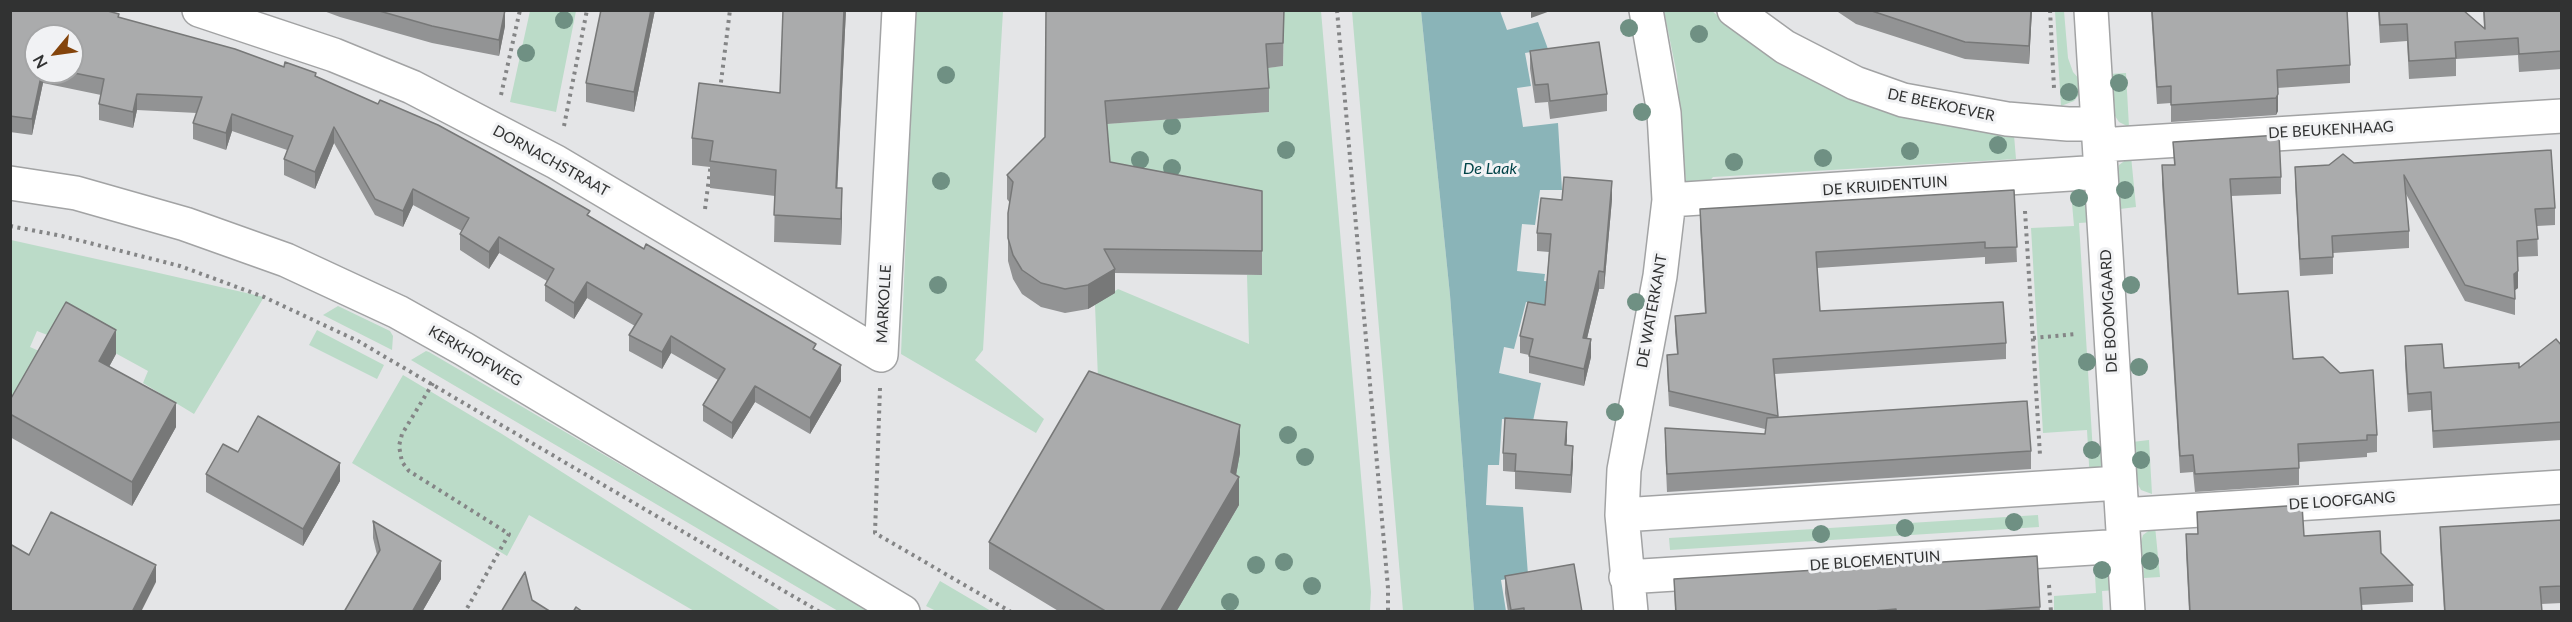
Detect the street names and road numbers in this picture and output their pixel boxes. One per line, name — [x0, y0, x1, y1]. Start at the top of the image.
street label: DE BEEKOEVER — [1886, 85, 1996, 125]
street label: DE BEUKENHAAG — [2268, 118, 2394, 142]
street label: DORNACHSTRAAT — [490, 122, 612, 200]
street label: DE KRUIDENTUIN — [1822, 173, 1948, 199]
street label: DE BOOMGAARD — [2097, 249, 2121, 373]
street label: DE WATERKANT — [1633, 253, 1671, 369]
street label: MARKOLLE — [873, 264, 895, 344]
street label: KERKHOFWEG — [425, 322, 525, 390]
street label: DE LOOFGANG — [2288, 488, 2396, 514]
street label: DE BLOEMENTUIN — [1809, 547, 1941, 575]

